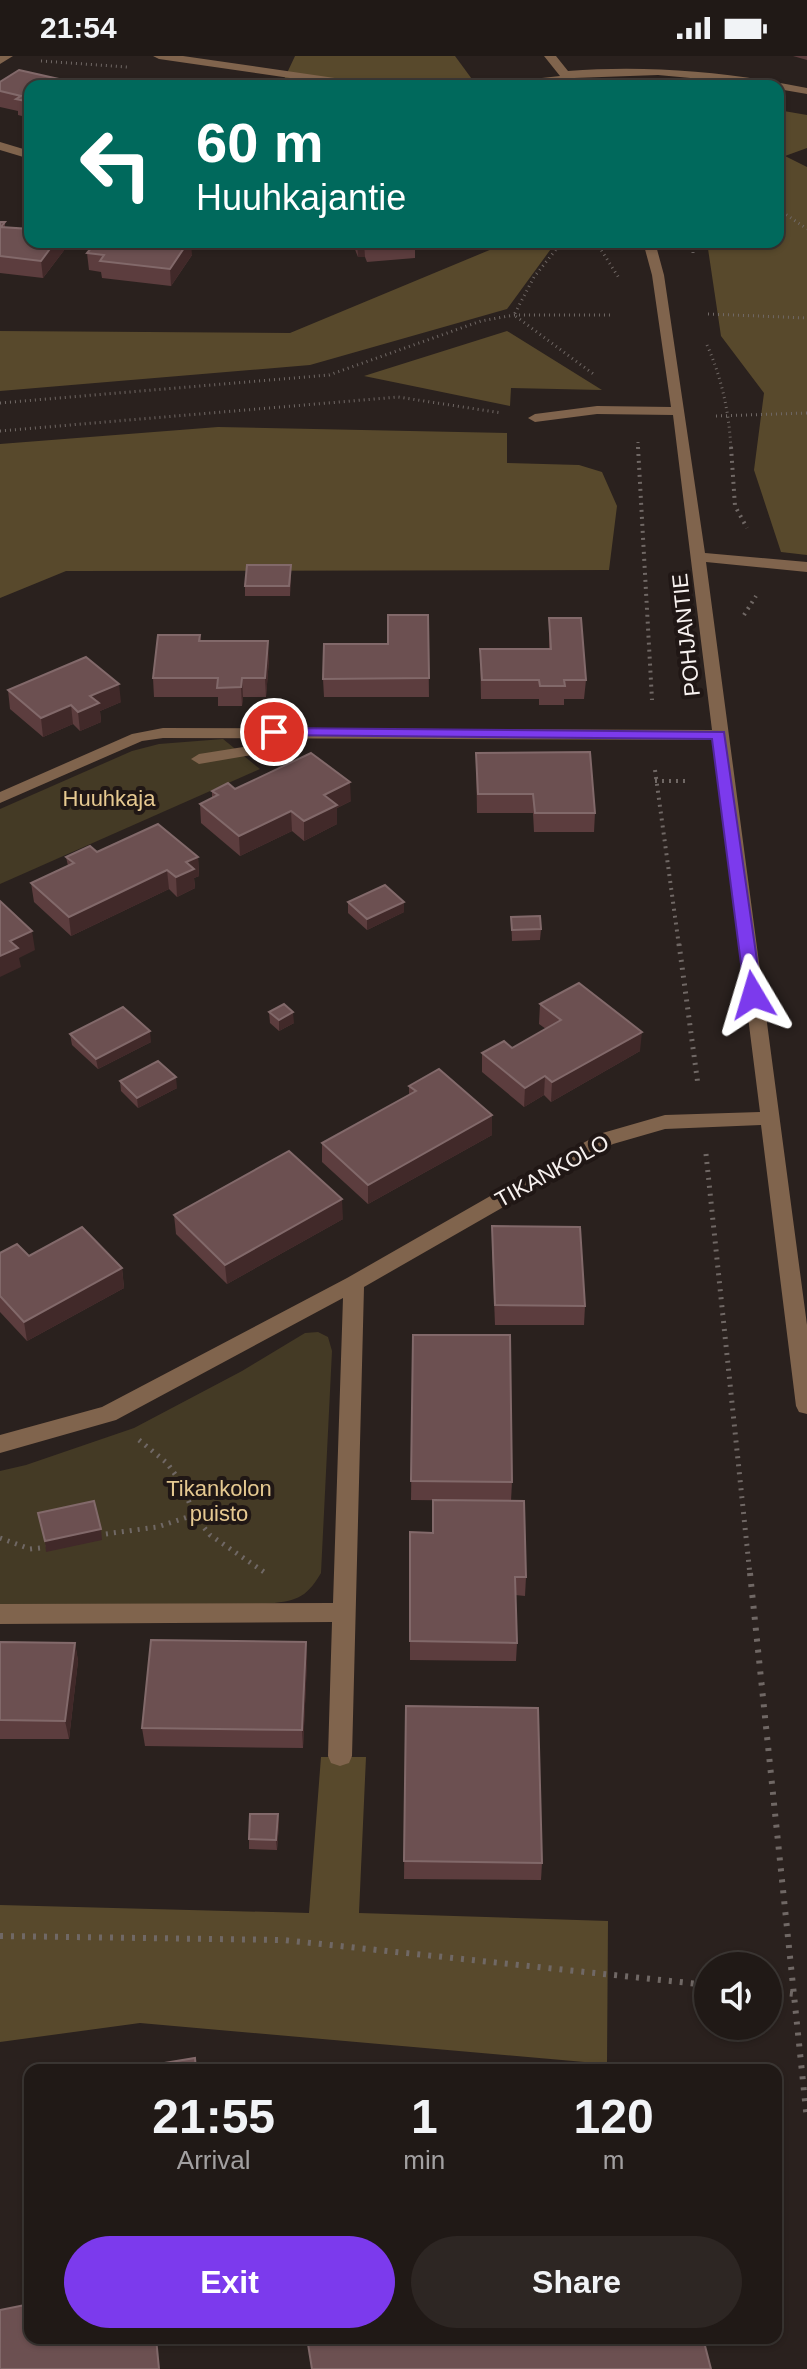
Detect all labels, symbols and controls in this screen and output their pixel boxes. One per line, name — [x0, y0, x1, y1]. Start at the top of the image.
text: 21:54 — [40, 11, 117, 44]
text: 60 m — [196, 111, 324, 174]
icon: left — [64, 112, 168, 216]
text: Huuhkajantie — [196, 177, 406, 218]
street label: POHJANTIE — [667, 572, 705, 698]
pin — [240, 698, 308, 766]
icon: arrive — [252, 710, 296, 754]
park label: Huuhkaja — [63, 786, 156, 811]
position arrow — [711, 953, 795, 1037]
street label: TIKANKOLO — [491, 1130, 613, 1212]
park label: Tikankolon puisto — [166, 1476, 272, 1526]
map controls — [694, 1952, 782, 2040]
button: sound — [694, 1952, 782, 2040]
text: 21:55 — [152, 2090, 275, 2143]
text: 1 — [411, 2090, 438, 2143]
text: 120 — [574, 2090, 654, 2143]
text: Arrival — [177, 2145, 251, 2175]
text: min — [403, 2145, 445, 2175]
text: m — [603, 2145, 624, 2175]
button: Exit — [64, 2236, 395, 2328]
button: Share — [411, 2236, 742, 2328]

